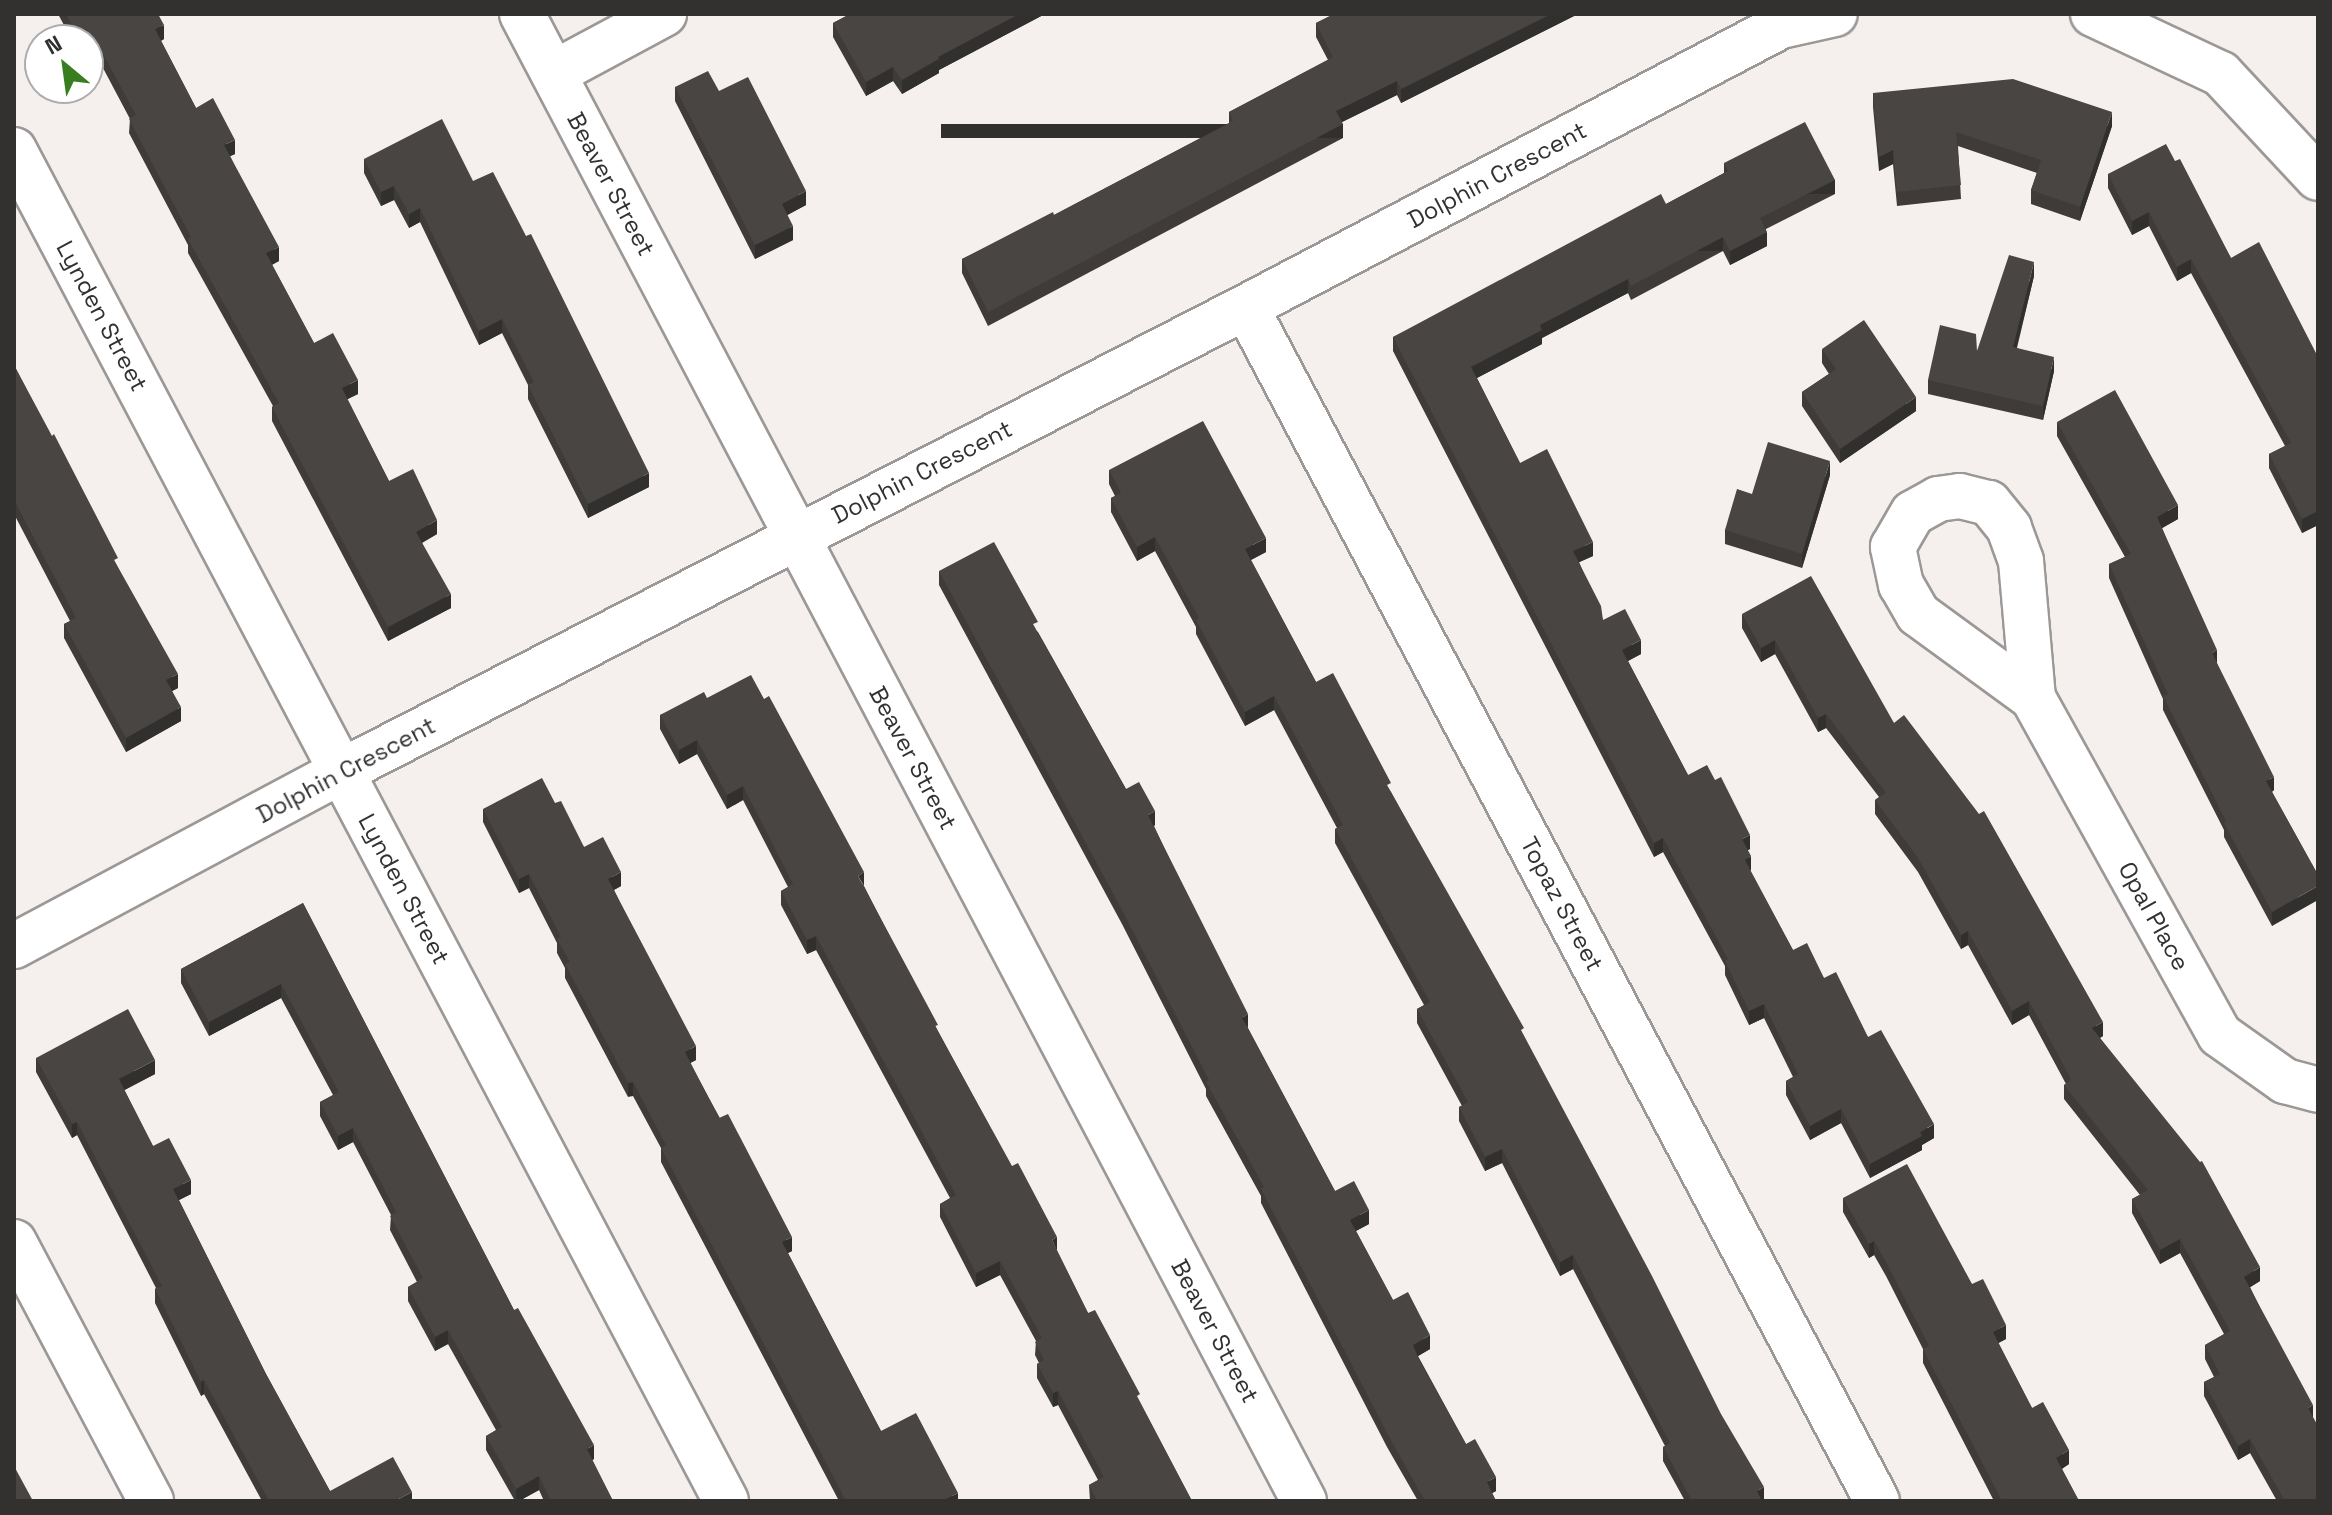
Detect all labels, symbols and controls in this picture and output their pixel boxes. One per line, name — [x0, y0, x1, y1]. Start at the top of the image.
north arrow — [24, 24, 104, 104]
text: N — [40, 29, 67, 61]
street label: Beaver Street — [561, 107, 661, 261]
street label: Dolphin Crescent — [1403, 116, 1591, 234]
street label: Lynden Street — [50, 236, 154, 396]
street label: Dolphin Crescent — [827, 414, 1017, 530]
street label: Beaver Street — [863, 681, 963, 835]
street label: Dolphin Crescent — [252, 711, 440, 829]
street label: Lynden Street — [352, 809, 456, 969]
street label: Topaz Street — [1515, 832, 1609, 976]
street label: Opal Place — [2112, 857, 2196, 975]
street label: Beaver Street — [1165, 1254, 1265, 1408]

